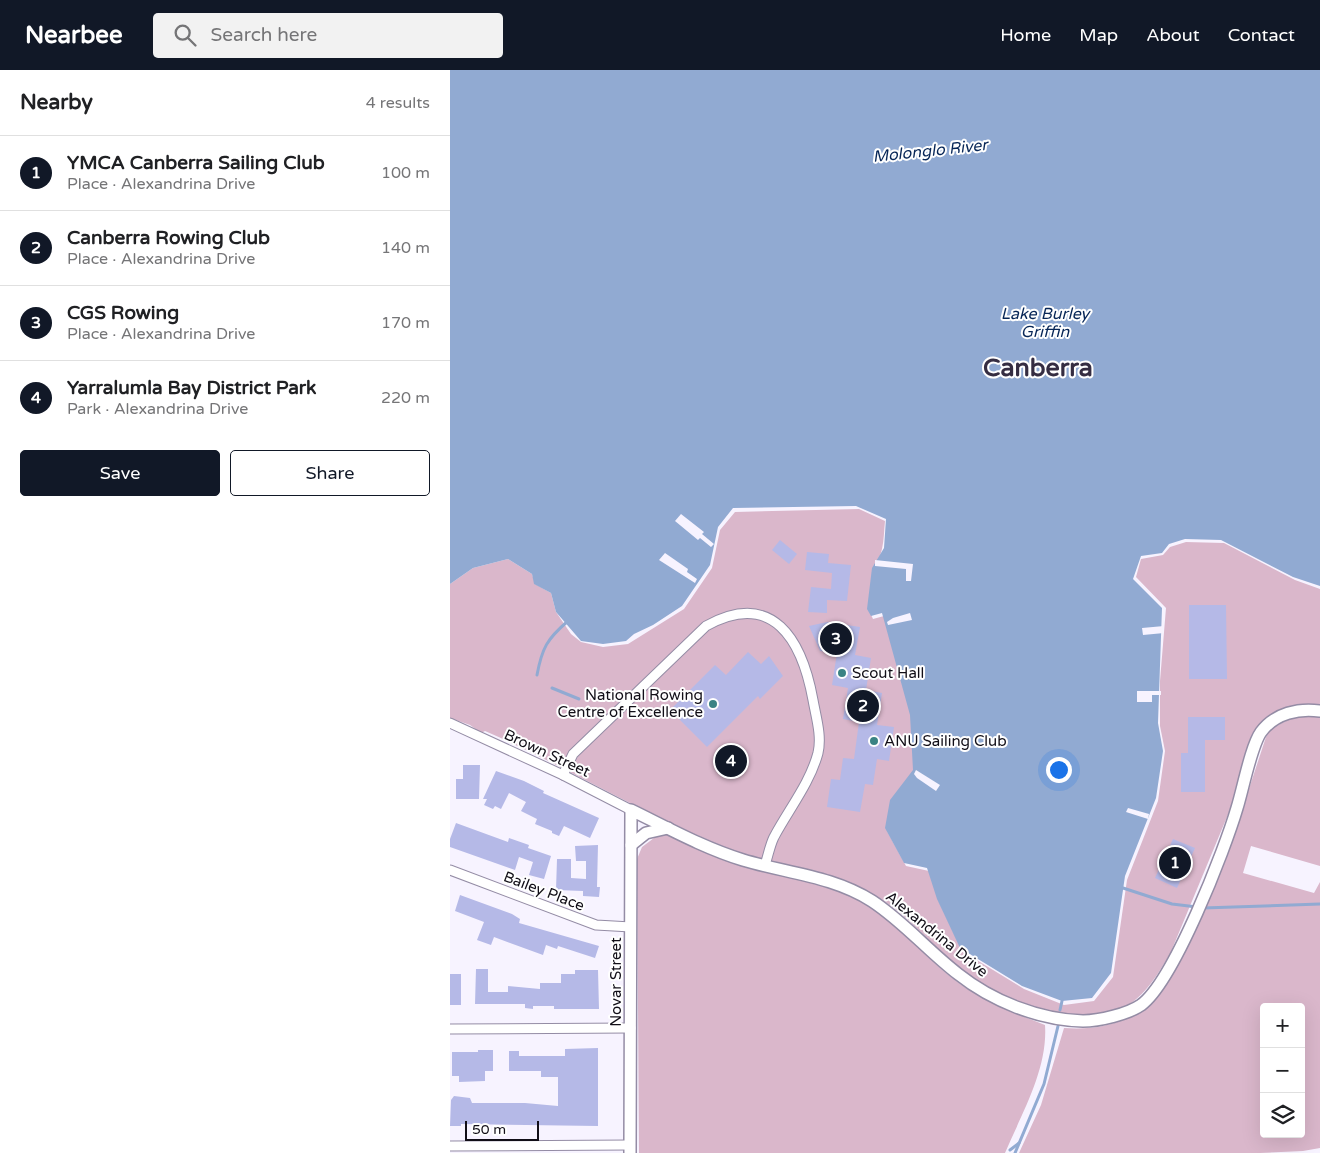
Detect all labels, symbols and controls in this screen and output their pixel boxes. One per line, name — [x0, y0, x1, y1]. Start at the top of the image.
search box — [153, 13, 503, 58]
text: Nearbee — [25, 21, 123, 50]
icon: search — [171, 21, 199, 49]
text: Search here — [211, 24, 317, 46]
text: Home — [1000, 24, 1051, 46]
text: Map — [1079, 24, 1118, 46]
text: About — [1146, 24, 1200, 46]
text: Contact — [1228, 24, 1295, 46]
text: Nearby — [20, 90, 93, 115]
text: 4 results — [366, 93, 430, 113]
water label: Molonglo River — [872, 135, 990, 167]
text: YMCA Canberra Sailing Club — [67, 152, 325, 174]
text: 1 — [31, 163, 41, 183]
text: 100 m — [381, 163, 430, 183]
text: Place · Alexandrina Drive — [67, 174, 255, 194]
text: Canberra Rowing Club — [67, 227, 270, 249]
text: 2 — [31, 238, 41, 258]
text: 140 m — [381, 238, 430, 258]
text: Place · Alexandrina Drive — [67, 249, 255, 269]
text: CGS Rowing — [67, 302, 179, 324]
water label: Lake Burley Griffin — [1001, 304, 1092, 342]
text: 3 — [31, 313, 41, 333]
text: 170 m — [381, 313, 430, 333]
text: Place · Alexandrina Drive — [67, 324, 255, 344]
district label: Canberra — [983, 353, 1093, 383]
text: Yarralumla Bay District Park — [67, 377, 316, 399]
text: 4 — [31, 388, 41, 408]
text: 220 m — [381, 388, 430, 408]
text: Park · Alexandrina Drive — [67, 399, 248, 419]
button: Save — [20, 450, 220, 496]
button: Share — [230, 450, 430, 496]
pin: 3 — [820, 620, 852, 658]
place label: Scout Hall — [852, 664, 924, 682]
marker: Scout Hall — [836, 667, 848, 679]
place label: National Rowing Centre of Excellence — [558, 686, 703, 721]
pin: 2 — [847, 687, 879, 725]
marker: National Rowing Centre of Excellence — [707, 698, 719, 710]
street label: Brown Street — [501, 725, 593, 781]
place label: ANU Sailing Club — [884, 732, 1007, 750]
marker: ANU Sailing Club — [868, 735, 880, 747]
pin: 4 — [715, 742, 747, 780]
your location — [1046, 757, 1072, 783]
pin: 1 — [1159, 844, 1191, 882]
street label: Bailey Place — [501, 867, 587, 915]
street label: Alexandrina Drive — [882, 887, 992, 981]
street label: Novar Street — [607, 937, 625, 1027]
map controls — [1260, 1003, 1305, 1138]
button: + — [1260, 1003, 1305, 1048]
button: − — [1260, 1048, 1305, 1093]
button: layers — [1260, 1093, 1305, 1138]
scale bar — [465, 1118, 539, 1141]
text: 50 m — [472, 1121, 506, 1138]

